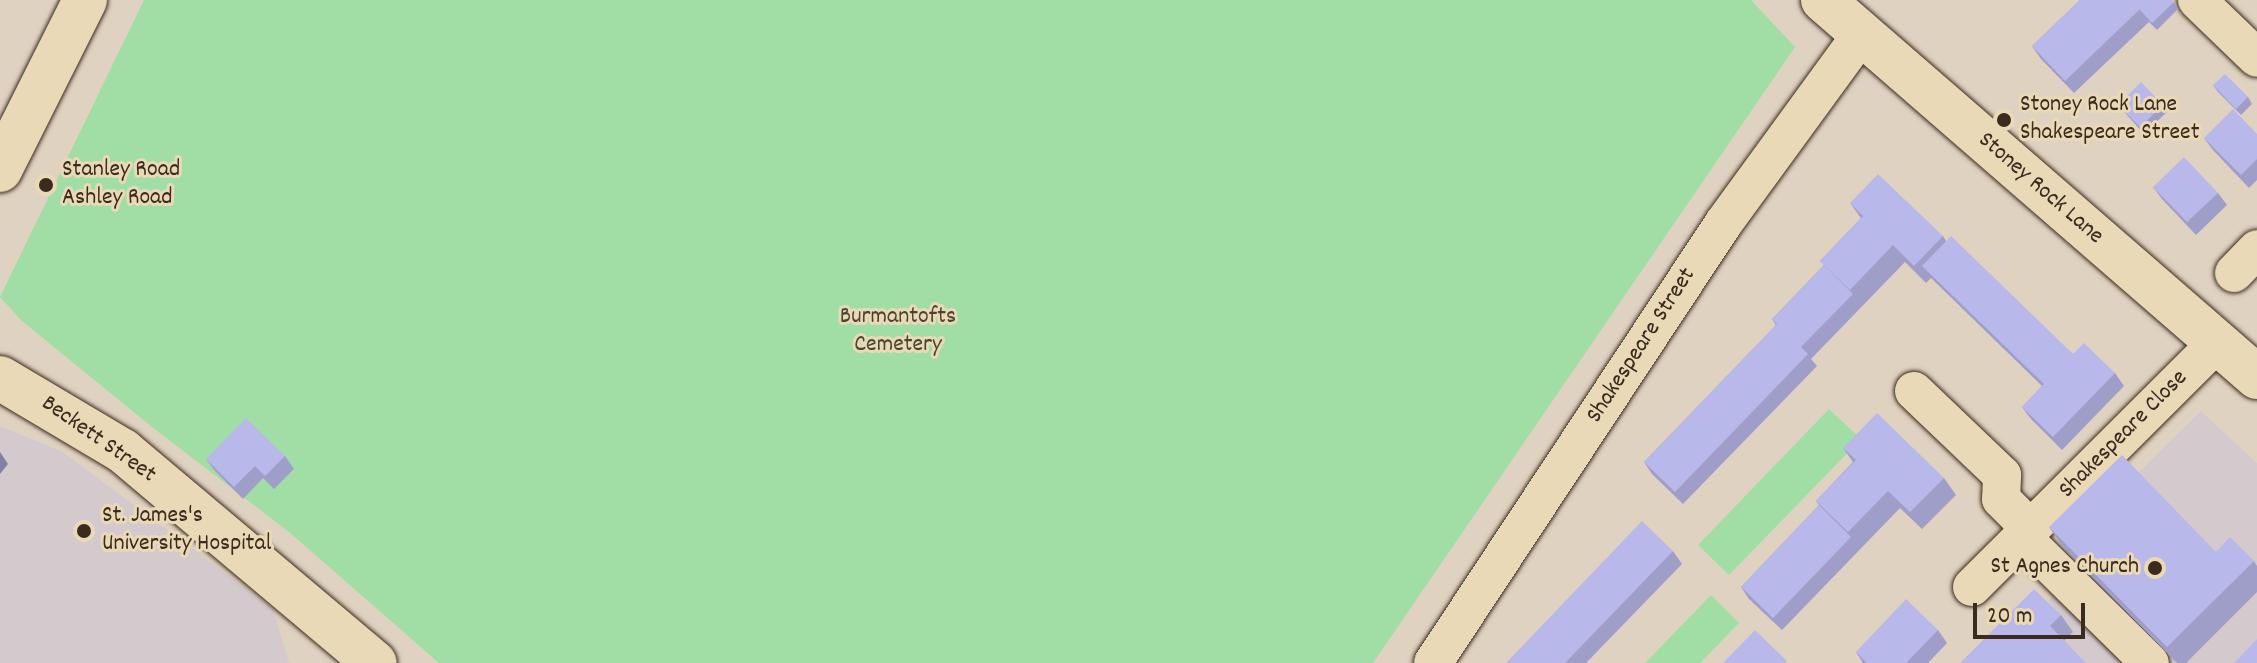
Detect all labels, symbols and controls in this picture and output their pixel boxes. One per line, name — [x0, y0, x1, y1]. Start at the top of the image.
place label: Stoney Rock Lane Shakespeare Street — [2020, 92, 2199, 148]
marker: Stoney Rock Lane Shakespeare Street — [1995, 111, 2013, 129]
street label: Stoney Rock Lane — [1971, 127, 2109, 251]
place label: Stanley Road Ashley Road — [62, 157, 180, 213]
marker: Stanley Road Ashley Road — [37, 176, 55, 194]
street label: Shakespeare Street — [1581, 263, 1703, 429]
park label: Burmantofts Cemetery — [840, 304, 956, 360]
street label: Shakespeare Close — [2054, 365, 2194, 505]
street label: Beckett Street — [35, 390, 161, 490]
place label: St. James's University Hospital — [102, 503, 271, 559]
marker: St. James's University Hospital — [73, 520, 95, 542]
place label: St Agnes Church — [1990, 554, 2139, 582]
marker: St Agnes Church — [2146, 559, 2164, 577]
scale bar — [1977, 587, 2089, 637]
text: 20 m — [1987, 600, 2033, 634]

